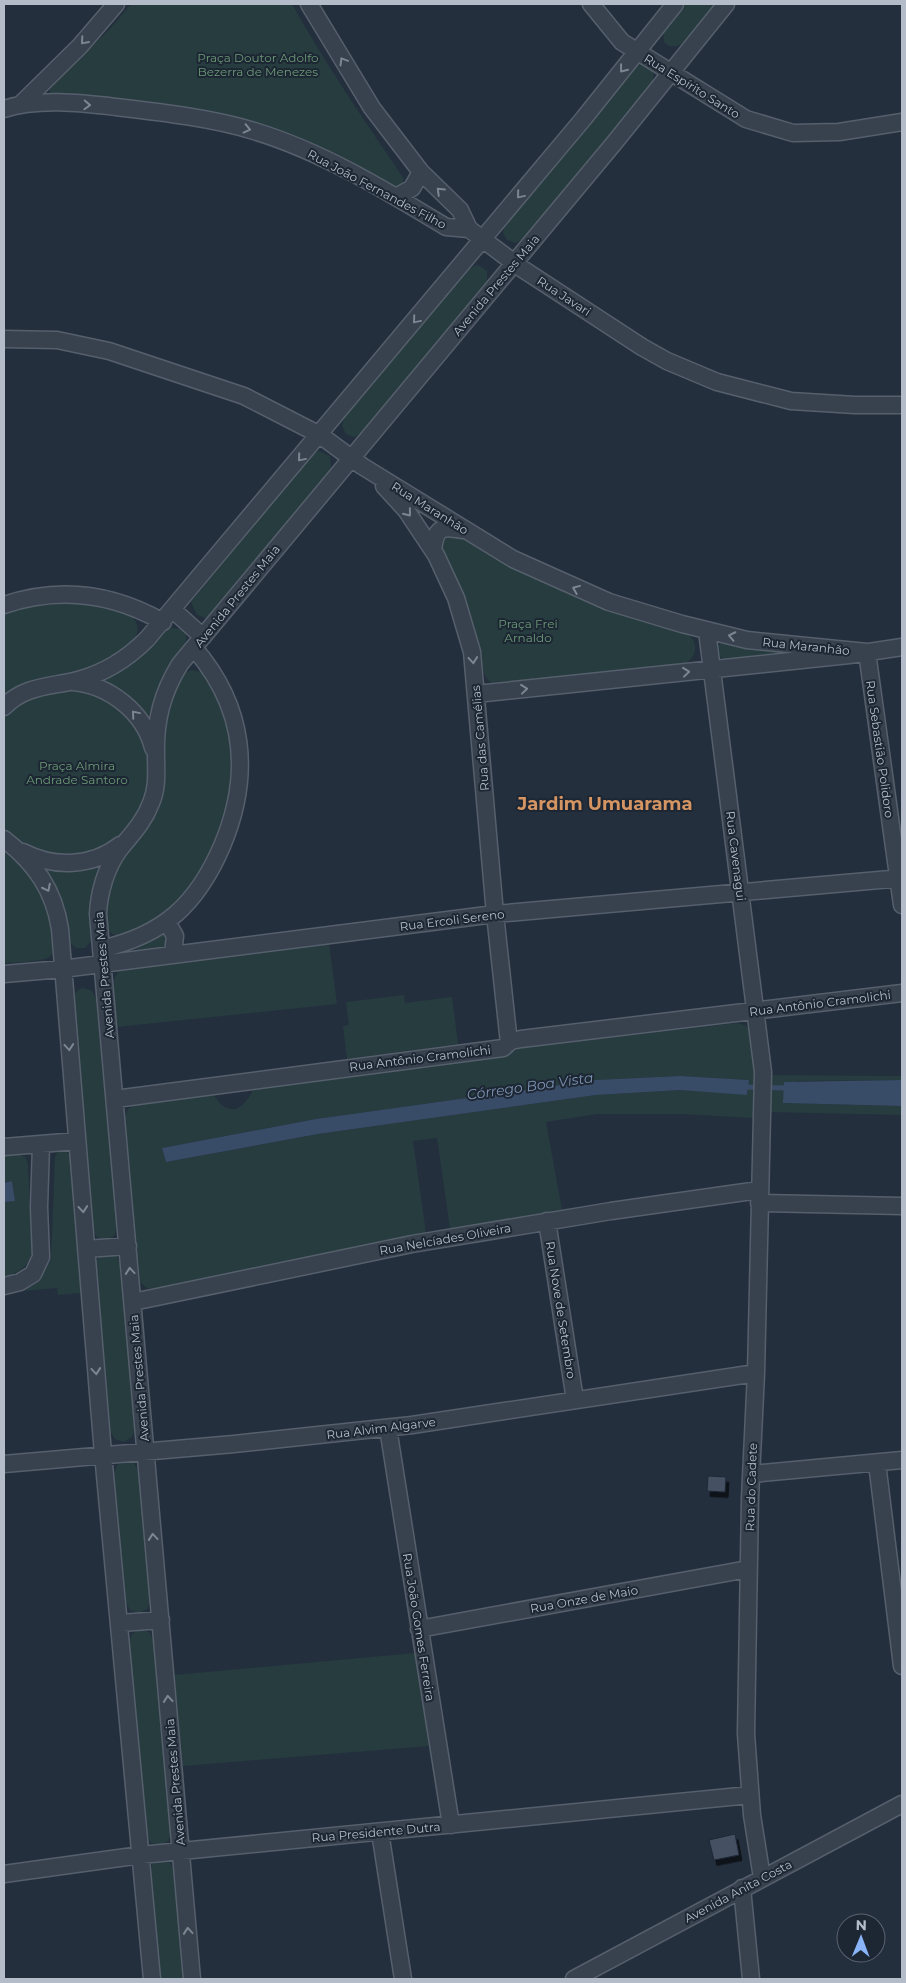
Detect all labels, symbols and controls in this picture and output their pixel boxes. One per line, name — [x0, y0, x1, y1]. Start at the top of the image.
one-way arrow — [81, 35, 90, 44]
park label: Praça Doutor Adolfo Bezerra de Menezes — [197, 50, 319, 79]
street label: Rua Espírito Santo — [641, 50, 743, 122]
one-way arrow — [340, 58, 349, 67]
one-way arrow — [620, 63, 628, 72]
one-way arrow — [83, 99, 91, 110]
one-way arrow — [243, 123, 252, 134]
street label: Rua João Fernandes Filho — [305, 146, 449, 232]
one-way arrow — [437, 188, 446, 197]
one-way arrow — [517, 189, 526, 198]
street label: Avenida Prestes Maia — [449, 231, 543, 339]
street label: Rua Javari — [534, 273, 594, 319]
one-way arrow — [413, 314, 422, 323]
one-way arrow — [298, 452, 306, 461]
street label: Rua Maranhão — [389, 478, 471, 538]
one-way arrow — [402, 508, 411, 517]
street label: Avenida Prestes Maia — [191, 542, 283, 650]
one-way arrow — [573, 584, 581, 594]
park label: Praça Frei Arnaldo — [498, 616, 558, 645]
one-way arrow — [727, 632, 736, 642]
street label: Rua Maranhão — [762, 634, 850, 658]
one-way arrow — [467, 657, 478, 665]
one-way arrow — [682, 667, 690, 678]
street label: Rua Sebastião Polidoro — [863, 679, 897, 819]
street label: Rua das Camélias — [468, 684, 492, 791]
one-way arrow — [521, 684, 529, 695]
one-way arrow — [132, 711, 140, 720]
park label: Praça Almira Andrade Santoro — [26, 758, 128, 787]
district label: Jardim Umuarama — [517, 793, 692, 815]
street label: Rua Cavenagui — [723, 810, 749, 902]
one-way arrow — [41, 882, 51, 891]
street label: Rua Ercoli Sereno — [399, 906, 505, 934]
street label: Avenida Prestes Maia — [91, 911, 117, 1039]
street label: Rua Antônio Cramolichi — [748, 987, 892, 1019]
street label: Rua Antônio Cramolichi — [348, 1042, 492, 1074]
one-way arrow — [63, 1044, 74, 1052]
water label: Córrego Boa Vista — [466, 1068, 594, 1104]
one-way arrow — [77, 1206, 88, 1214]
street label: Rua Nelcíades Oliveira — [378, 1220, 512, 1258]
street label: Rua Nove de Setembro — [543, 1240, 579, 1380]
one-way arrow — [125, 1266, 136, 1274]
street label: Avenida Prestes Maia — [126, 1314, 152, 1442]
one-way arrow — [91, 1368, 102, 1376]
street label: Rua Alvim Algarve — [325, 1414, 437, 1442]
street label: Rua do Cadete — [742, 1442, 760, 1532]
one-way arrow — [148, 1533, 159, 1541]
street label: Rua João Gomes Ferreira — [400, 1552, 438, 1702]
street label: Rua Onze de Maio — [529, 1582, 639, 1616]
one-way arrow — [162, 1695, 173, 1703]
street label: Avenida Prestes Maia — [162, 1718, 188, 1846]
street label: Rua Presidente Dutra — [311, 1819, 441, 1845]
street label: Avenida Anita Costa — [682, 1856, 794, 1926]
north arrow — [836, 1913, 886, 1963]
text: N — [855, 1916, 867, 1934]
one-way arrow — [183, 1926, 194, 1934]

